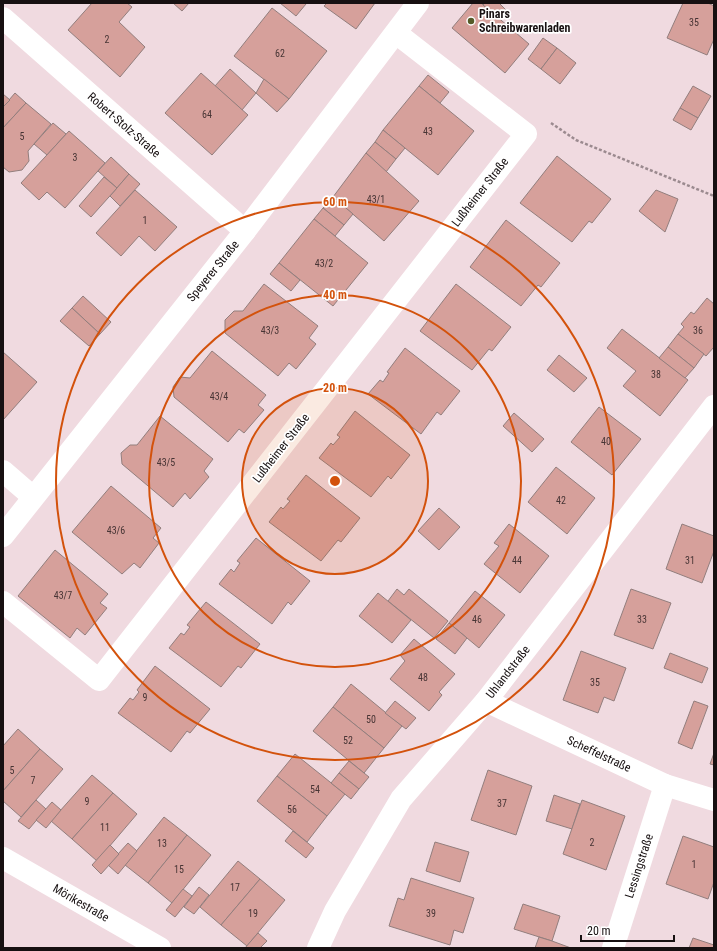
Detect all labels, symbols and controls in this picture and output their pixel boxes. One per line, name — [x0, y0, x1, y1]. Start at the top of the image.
place label: Pinars Schreibwarenladen — [479, 7, 571, 35]
marker: Pinars Schreibwarenladen — [466, 16, 476, 26]
house number: 35 — [689, 17, 699, 28]
house number: 2 — [105, 34, 110, 45]
house number: 62 — [275, 48, 285, 59]
street label: Robert-Stolz-Straße — [85, 90, 164, 161]
house number: 64 — [202, 109, 212, 120]
house number: 43 — [423, 126, 433, 137]
house number: 5 — [20, 131, 25, 142]
house number: 3 — [73, 152, 78, 163]
street label: Lußheimer Straße — [449, 154, 511, 229]
house number: 43/1 — [367, 194, 385, 205]
text: 60 m — [323, 195, 347, 209]
house number: 1 — [143, 215, 147, 226]
street label: Speyerer Straße — [184, 237, 242, 304]
house number: 43/2 — [315, 258, 333, 269]
text: 40 m — [323, 288, 347, 302]
house number: 43/3 — [261, 325, 279, 336]
house number: 36 — [693, 325, 703, 336]
house number: 38 — [651, 369, 661, 380]
text: 20 m — [323, 381, 347, 395]
house number: 43/4 — [210, 391, 228, 402]
street label: Lußheimer Straße — [250, 410, 312, 485]
house number: 40 — [601, 436, 611, 447]
house number: 43/5 — [157, 457, 175, 468]
centre of rings — [328, 474, 342, 488]
house number: 42 — [556, 495, 566, 506]
house number: 43/6 — [107, 525, 125, 536]
house number: 44 — [512, 555, 522, 566]
house number: 31 — [685, 555, 695, 566]
house number: 43/7 — [54, 590, 72, 601]
house number: 46 — [472, 614, 482, 625]
house number: 33 — [637, 614, 647, 625]
street label: Uhlandstraße — [483, 643, 533, 701]
house number: 48 — [418, 672, 428, 683]
house number: 35 — [590, 677, 600, 688]
house number: 9 — [143, 692, 148, 703]
house number: 50 — [366, 714, 376, 725]
street label: Scheffelstraße — [565, 733, 634, 775]
house number: 52 — [343, 735, 353, 746]
house number: 5 — [10, 765, 15, 776]
house number: 7 — [31, 775, 36, 786]
house number: 54 — [310, 784, 320, 795]
house number: 9 — [85, 796, 90, 807]
house number: 37 — [497, 798, 507, 809]
house number: 56 — [287, 804, 297, 815]
house number: 11 — [100, 822, 110, 833]
street label: Lessingstraße — [622, 832, 656, 900]
house number: 2 — [590, 837, 595, 848]
house number: 13 — [157, 838, 167, 849]
house number: 1 — [692, 859, 696, 870]
house number: 15 — [174, 864, 184, 875]
street label: Mörikestraße — [50, 881, 112, 925]
house number: 17 — [230, 882, 240, 893]
house number: 19 — [248, 908, 258, 919]
house number: 39 — [426, 908, 436, 919]
scale bar — [581, 917, 674, 943]
text: 20 m — [587, 924, 611, 938]

